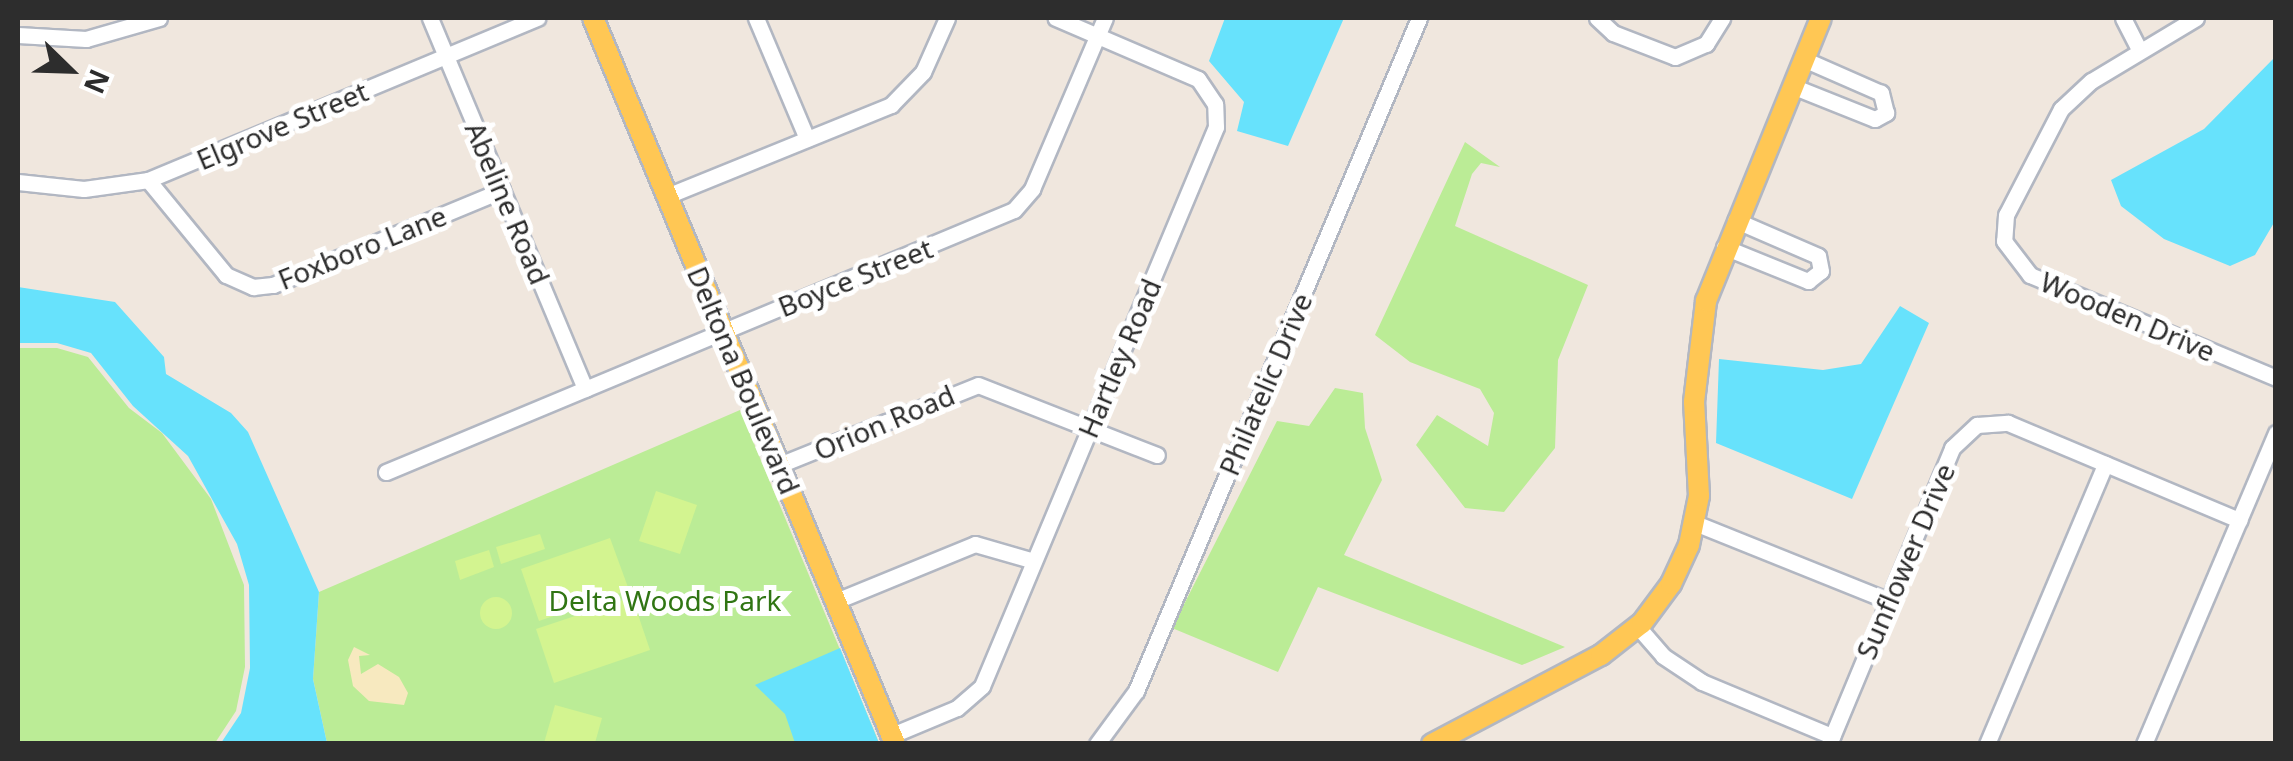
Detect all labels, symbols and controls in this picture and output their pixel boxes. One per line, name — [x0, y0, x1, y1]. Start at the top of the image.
north arrow — [20, 20, 120, 120]
text: N — [76, 64, 120, 100]
street label: Elgrove Street — [191, 74, 373, 176]
street label: Abeline Road — [459, 117, 557, 289]
street label: Foxboro Lane — [273, 198, 451, 296]
street label: Boyce Street — [773, 231, 937, 323]
street label: Deltona Boulevard — [681, 261, 807, 499]
street label: Wooden Drive — [2036, 264, 2220, 368]
street label: Hartley Road — [1070, 273, 1168, 443]
street label: Philatelic Drive — [1211, 288, 1319, 480]
street label: Orion Road — [809, 377, 959, 467]
street label: Sunflower Drive — [1849, 458, 1961, 664]
park label: Delta Woods Park — [549, 583, 781, 617]

